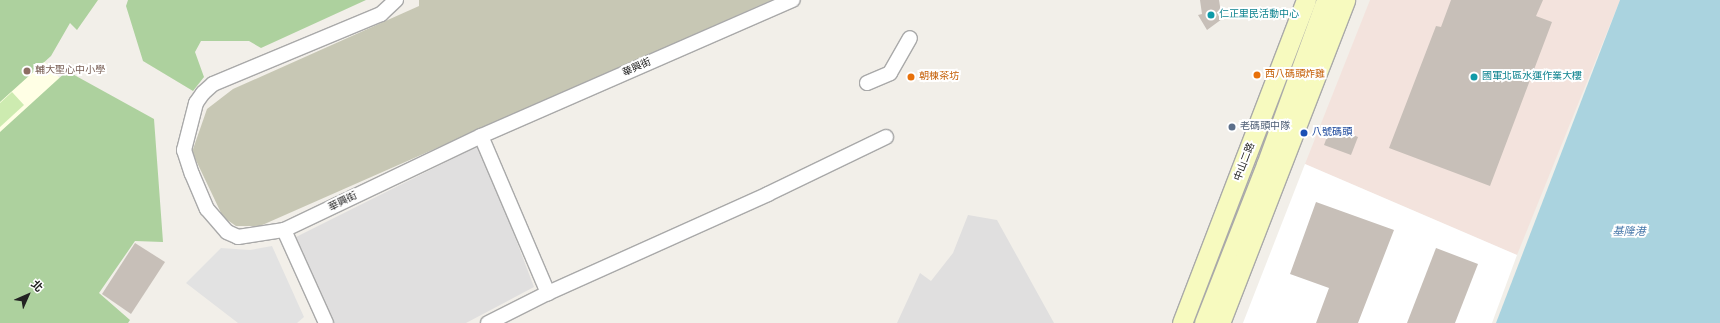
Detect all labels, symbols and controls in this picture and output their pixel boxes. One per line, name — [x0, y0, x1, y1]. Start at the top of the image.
place label: 仁正里民活動中心 — [1219, 9, 1299, 21]
marker: 仁正里民活動中心 — [1206, 10, 1216, 20]
street label: 華興街 — [621, 56, 653, 80]
place label: 輔大聖心中小學 — [35, 65, 105, 77]
marker: 輔大聖心中小學 — [22, 66, 32, 76]
place label: 西八碼頭炸雞 — [1265, 69, 1325, 81]
marker: 西八碼頭炸雞 — [1252, 70, 1262, 80]
place label: 朝棟茶坊 — [919, 71, 959, 83]
place label: 國軍北區水運作業大樓 — [1482, 71, 1582, 83]
marker: 朝棟茶坊 — [906, 72, 916, 82]
marker: 國軍北區水運作業大樓 — [1469, 72, 1479, 82]
place label: 老碼頭中隊 — [1240, 121, 1290, 133]
marker: 老碼頭中隊 — [1227, 122, 1237, 132]
place label: 八號碼頭 — [1312, 127, 1352, 139]
marker: 八號碼頭 — [1299, 128, 1309, 138]
street label: 中山二路 — [1232, 141, 1258, 183]
street label: 華興街 — [327, 190, 359, 214]
water label: 基隆港 — [1613, 225, 1645, 239]
north arrow — [8, 275, 48, 315]
text: 北 — [28, 278, 45, 295]

